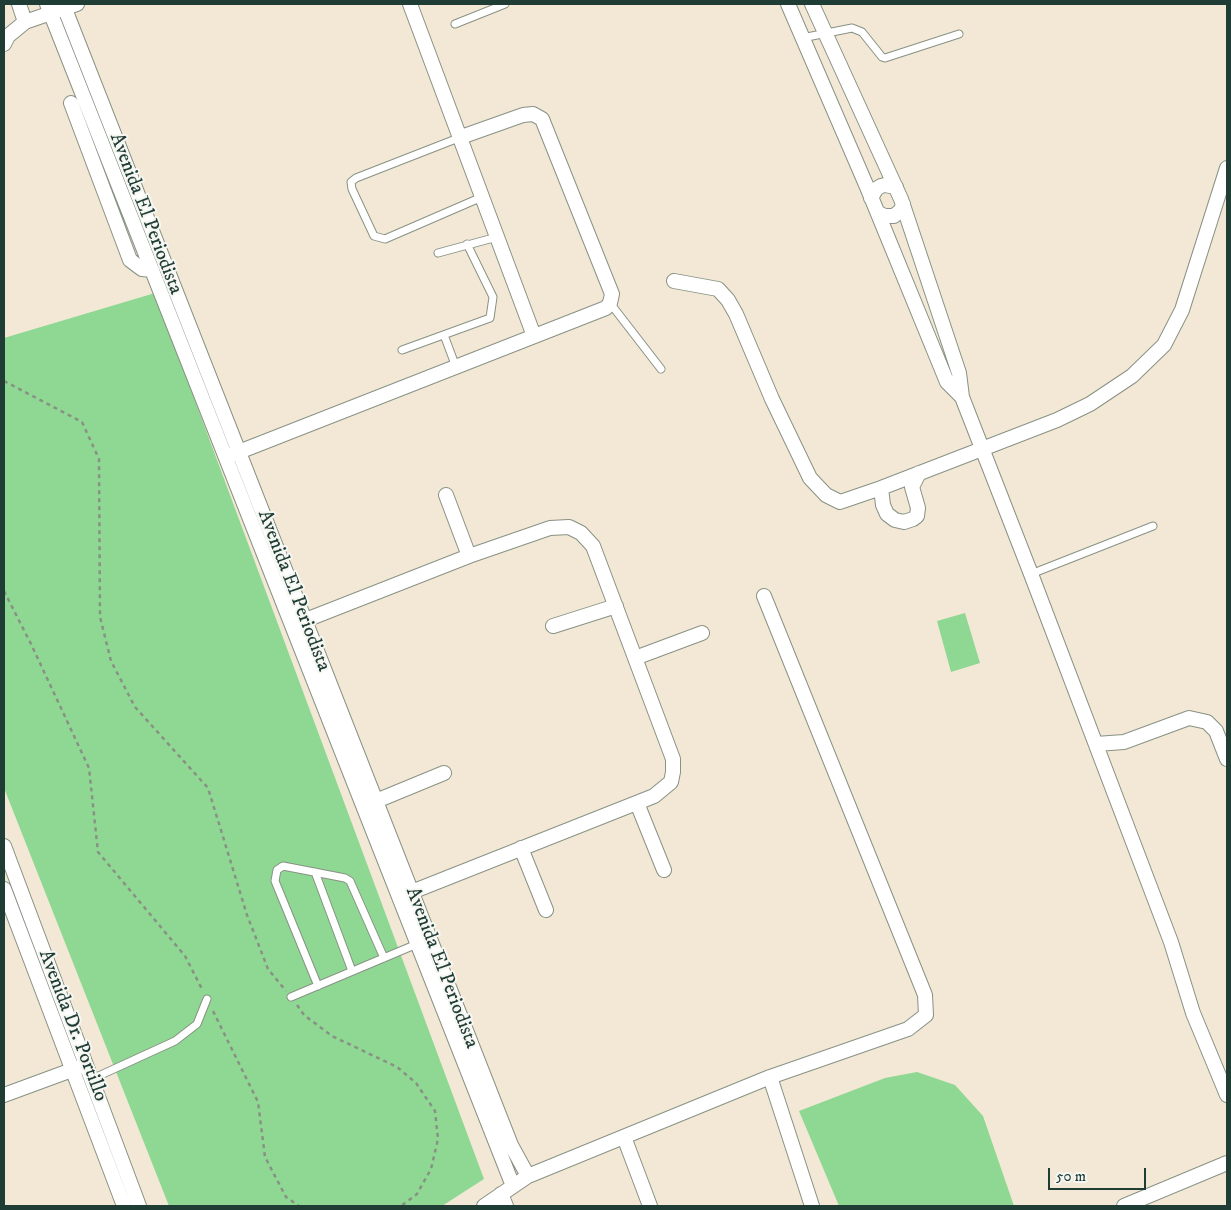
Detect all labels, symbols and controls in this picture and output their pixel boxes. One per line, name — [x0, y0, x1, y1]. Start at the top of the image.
street label: Avenida El Periodista — [103, 130, 187, 298]
street label: Avenida El Periodista — [251, 507, 335, 675]
street label: Avenida El Periodista — [399, 884, 483, 1052]
street label: Avenida Dr. Portillo — [32, 947, 112, 1105]
scale bar — [1051, 1158, 1148, 1190]
text: 50 m — [1056, 1167, 1086, 1186]

